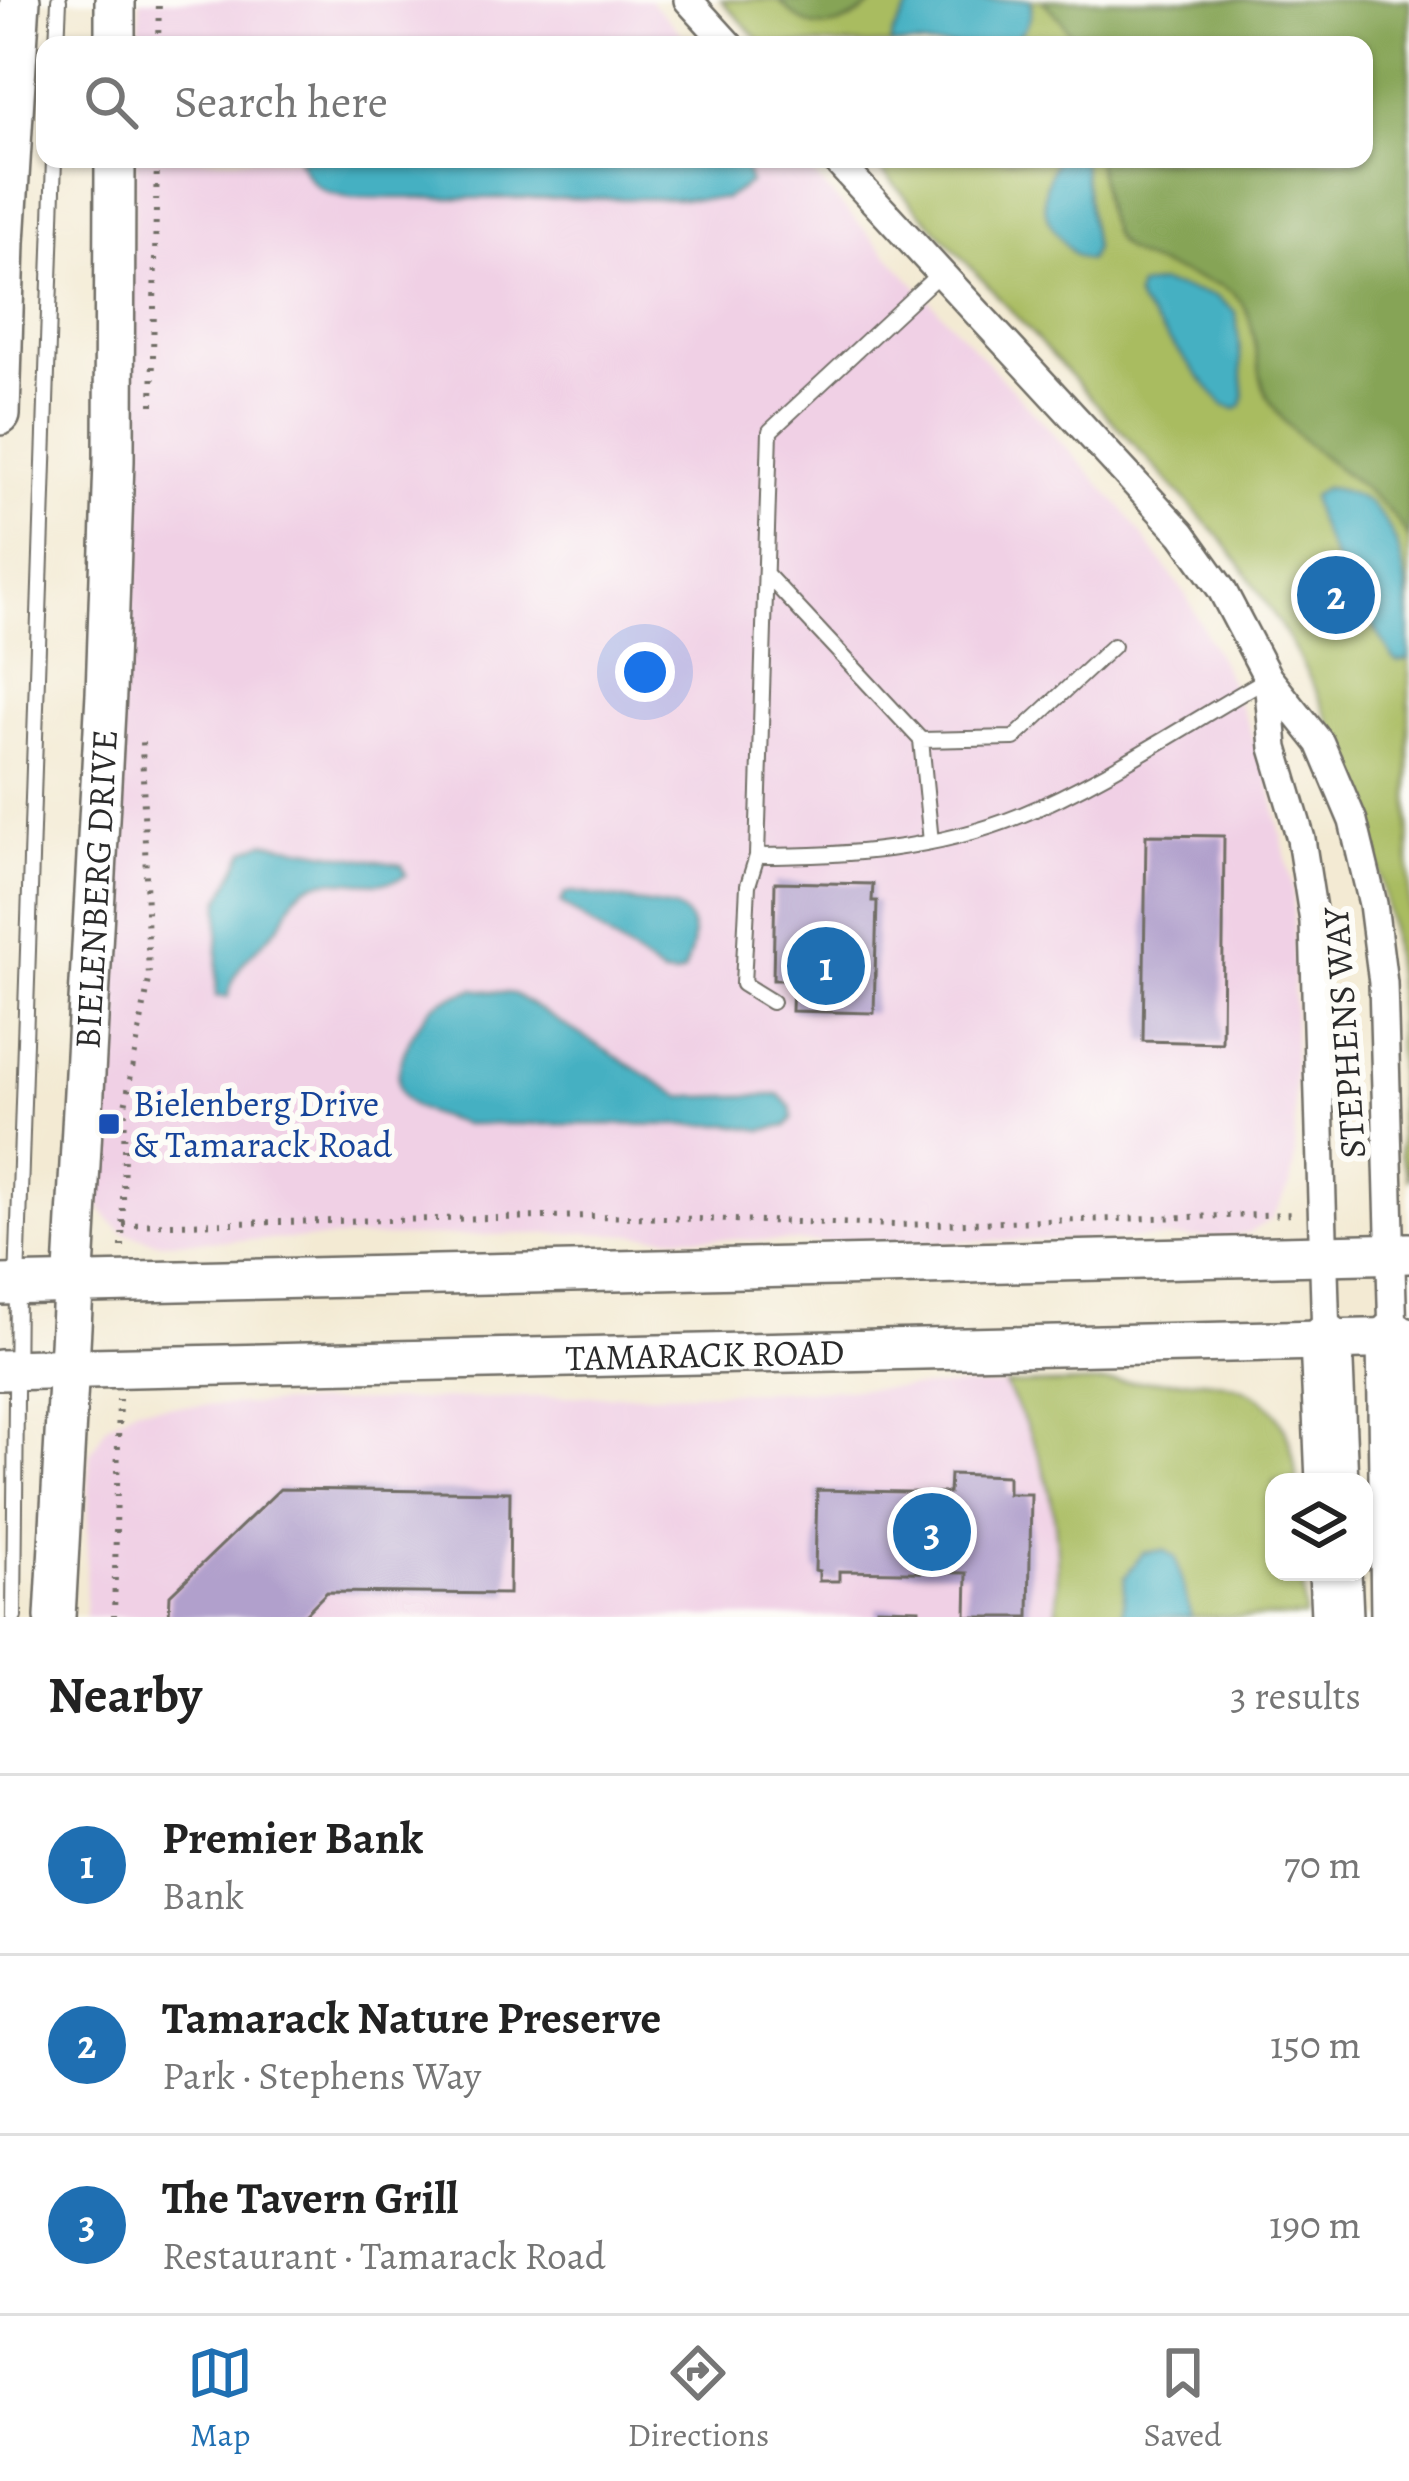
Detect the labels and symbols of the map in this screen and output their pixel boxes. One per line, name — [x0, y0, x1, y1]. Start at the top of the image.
pin: 2 — [1297, 550, 1375, 640]
your location — [615, 642, 675, 702]
street label: BIELENBERG DRIVE — [62, 728, 128, 1050]
street label: STEPHENS WAY — [1311, 904, 1377, 1160]
pin: 1 — [787, 921, 865, 1011]
place label: Bielenberg Drive & Tamarack Road — [133, 1079, 393, 1169]
marker: Bielenberg Drive & Tamarack Road — [96, 1111, 122, 1137]
street label: TAMARACK ROAD — [565, 1326, 845, 1382]
pin: 3 — [893, 1487, 971, 1577]

